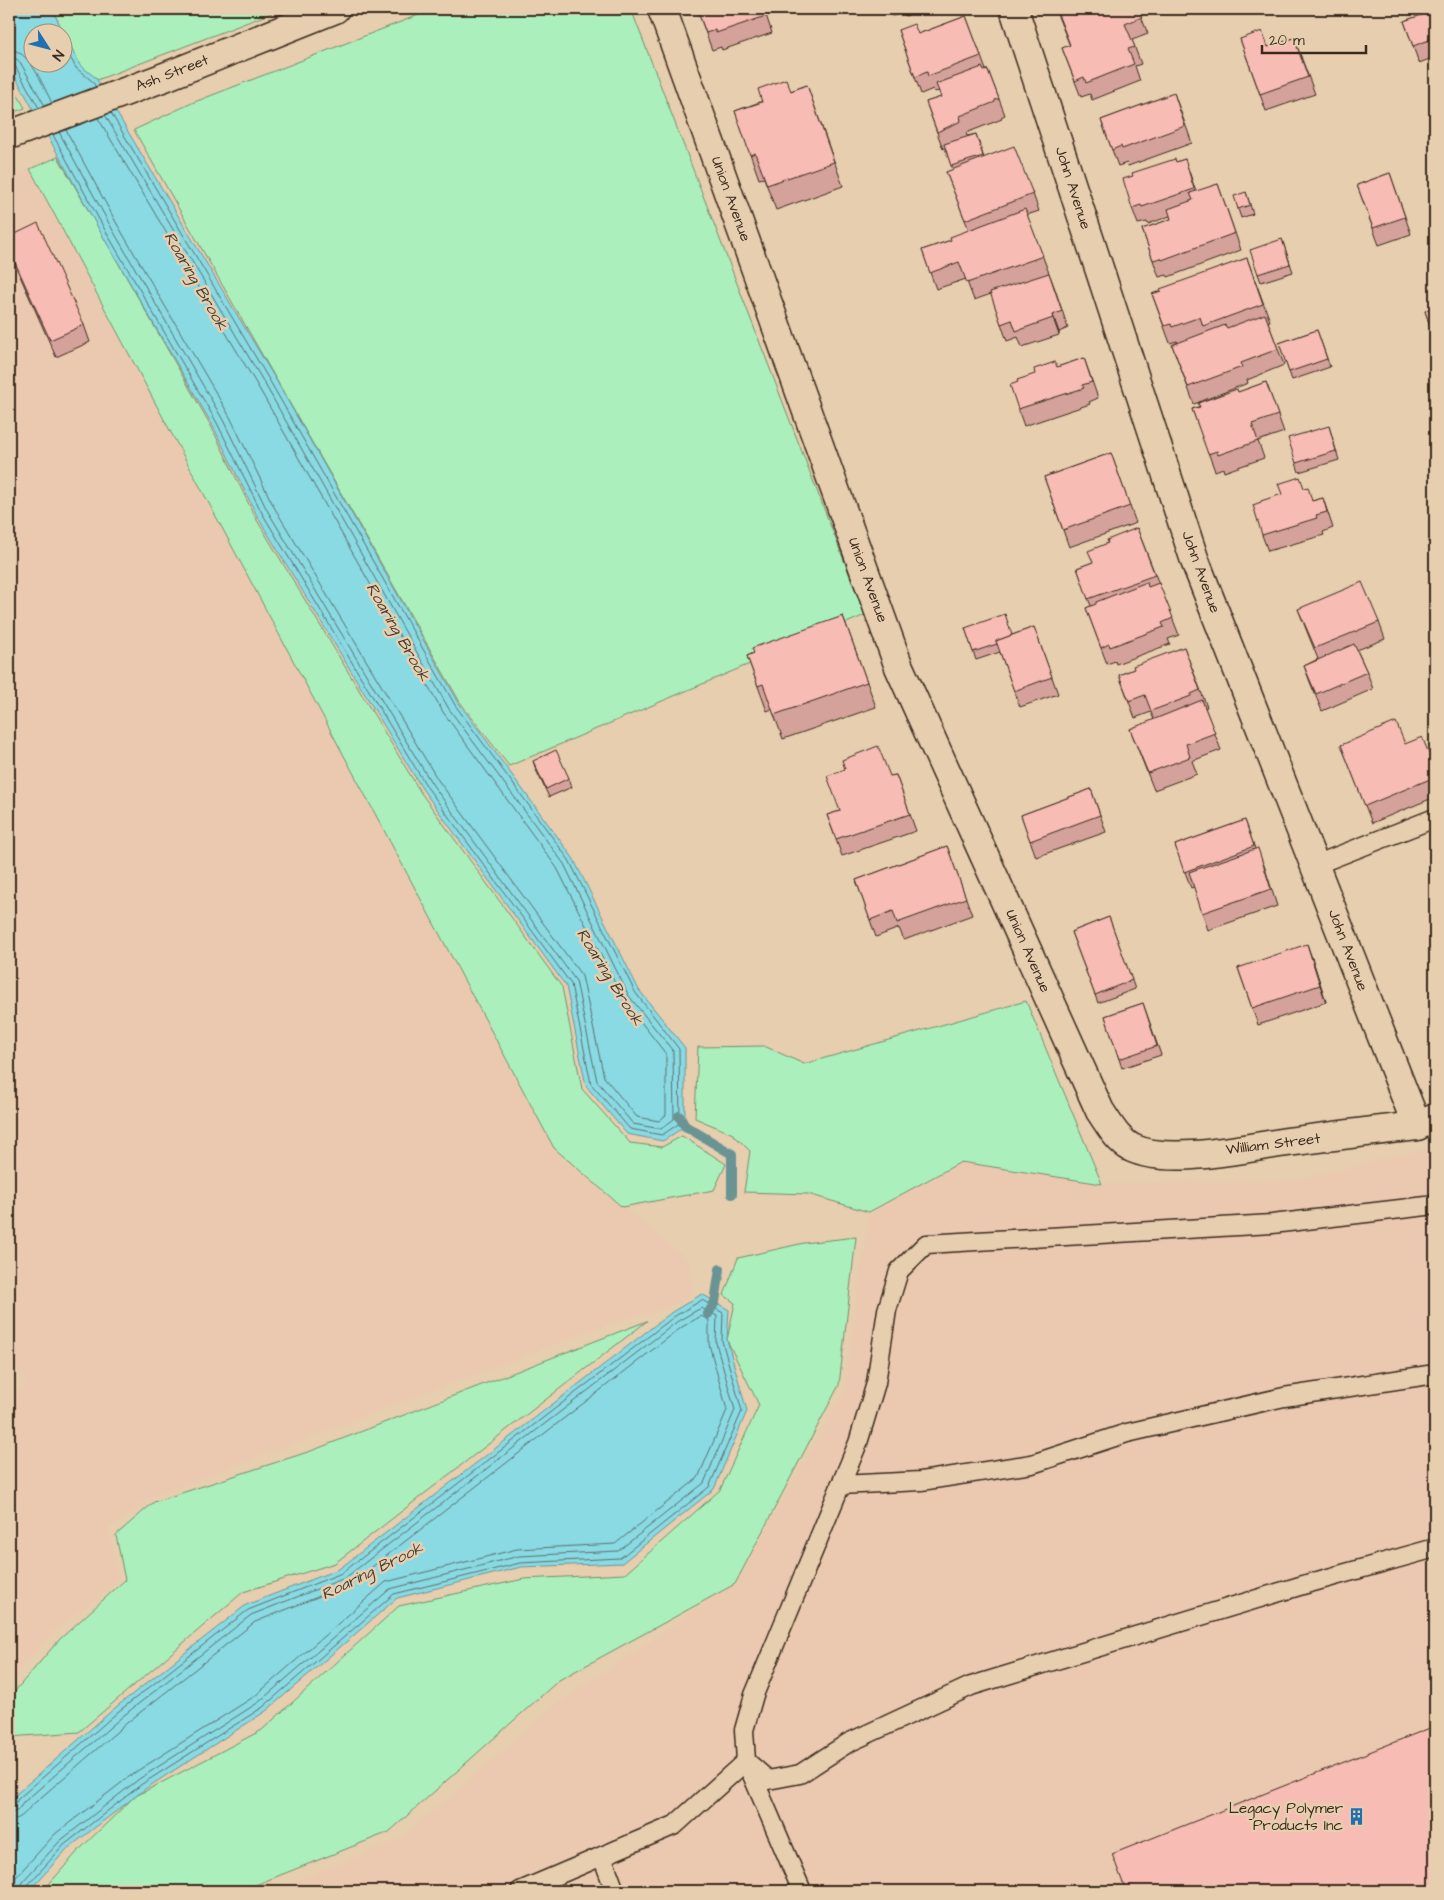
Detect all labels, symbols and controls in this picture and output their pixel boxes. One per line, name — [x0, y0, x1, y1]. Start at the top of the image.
north arrow — [22, 22, 72, 72]
scale bar — [1262, 22, 1365, 54]
text: 20 m — [1269, 30, 1305, 51]
text: N — [47, 46, 68, 65]
street label: Ash Street — [132, 49, 212, 97]
street label: John Avenue — [1050, 144, 1096, 232]
street label: Union Avenue — [706, 154, 756, 244]
water label: Roaring Brook — [158, 228, 234, 336]
street label: John Avenue — [1176, 528, 1226, 616]
street label: Union Avenue — [843, 535, 893, 625]
water label: Roaring Brook — [360, 579, 436, 687]
street label: Union Avenue — [1000, 906, 1056, 996]
street label: John Avenue — [1323, 906, 1373, 994]
water label: Roaring Brook — [571, 924, 649, 1031]
street label: William Street — [1225, 1128, 1321, 1160]
water label: Roaring Brook — [318, 1536, 428, 1606]
place label: Legacy Polymer Products Inc — [1229, 1798, 1343, 1836]
building icon: Legacy Polymer Products Inc — [1347, 1807, 1367, 1827]

